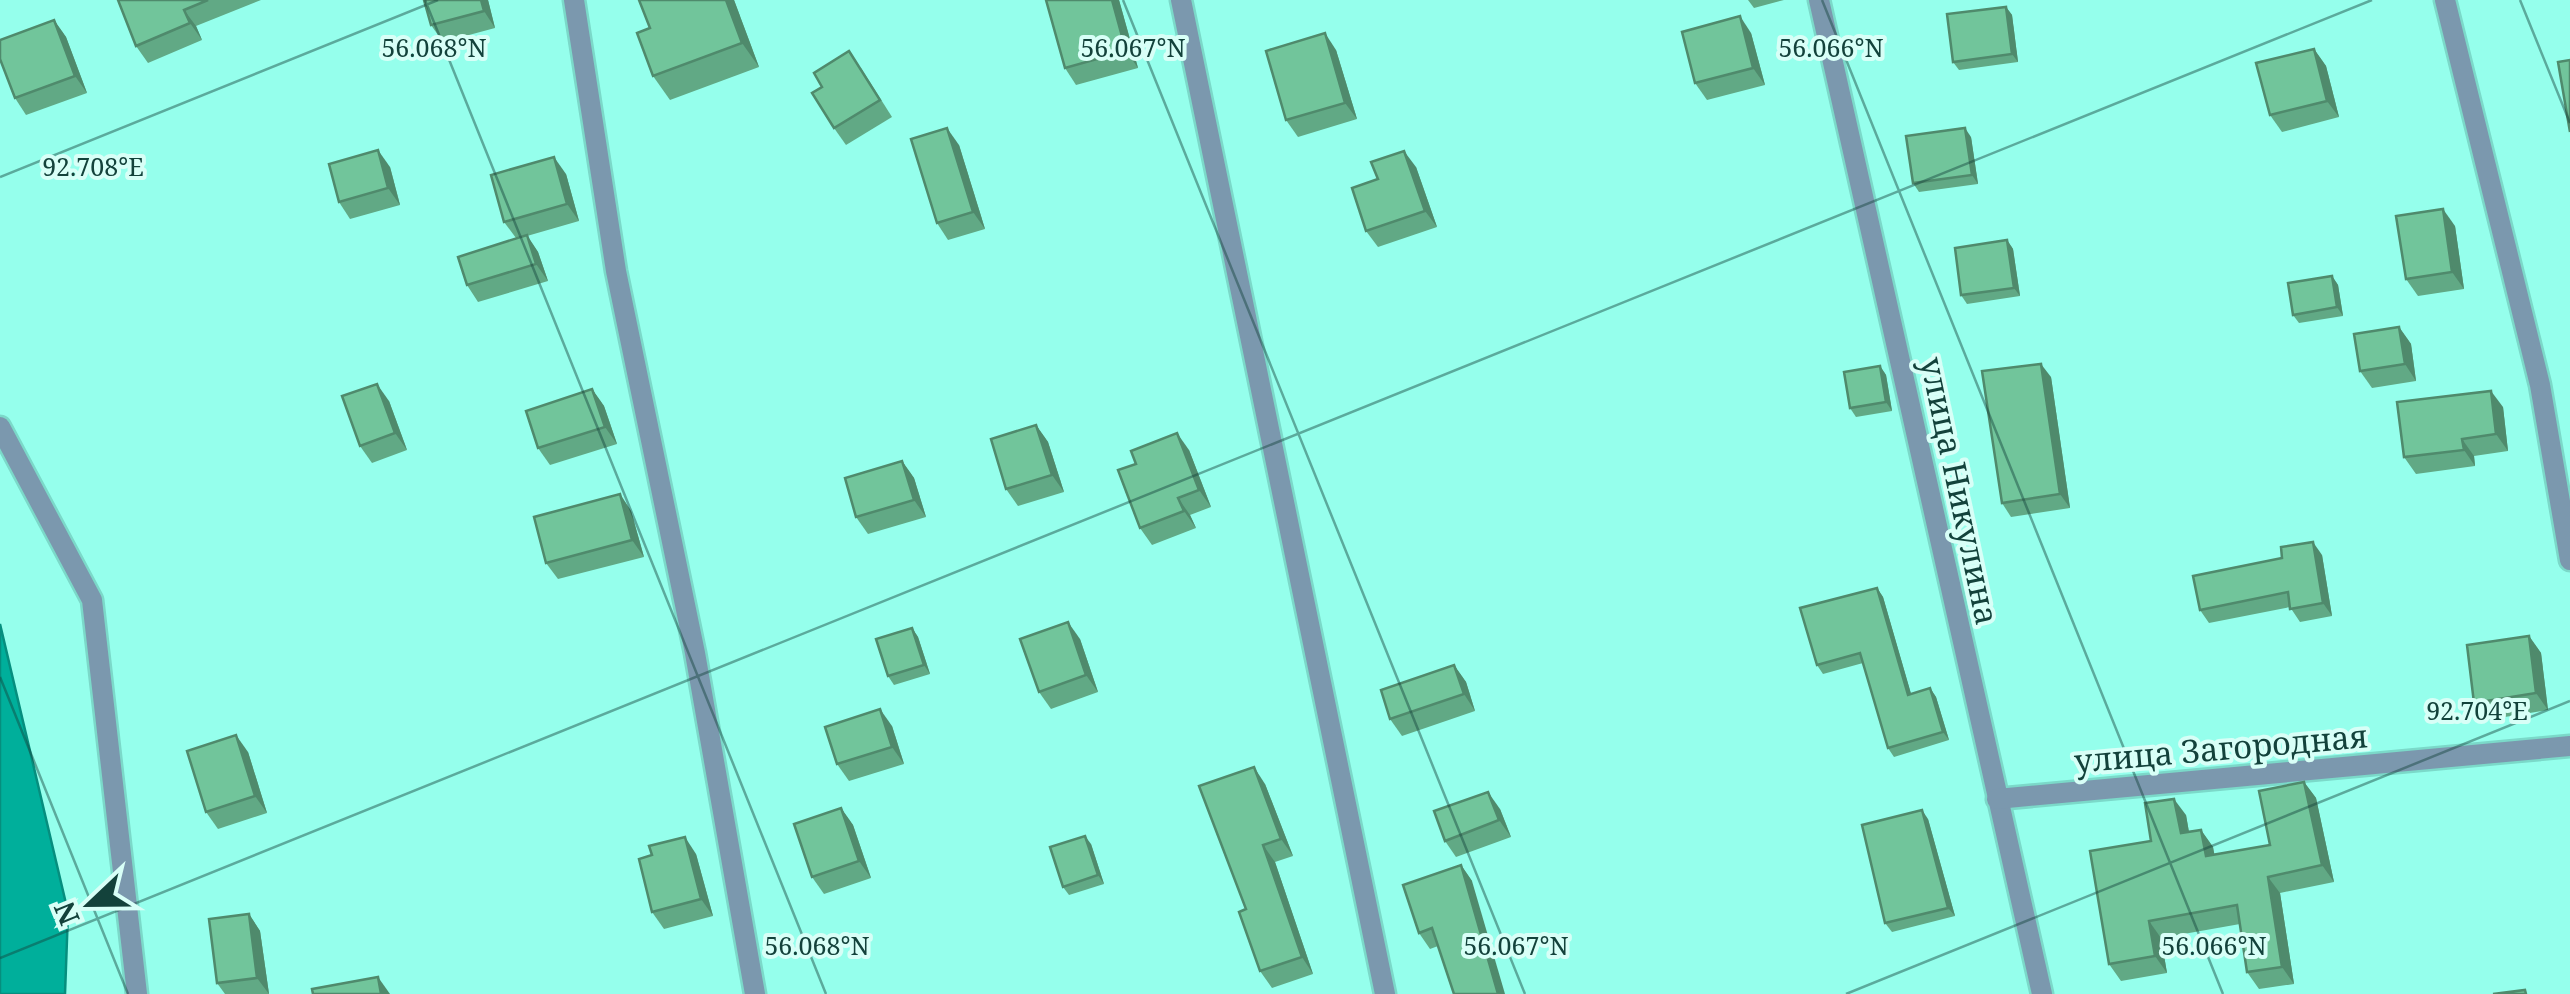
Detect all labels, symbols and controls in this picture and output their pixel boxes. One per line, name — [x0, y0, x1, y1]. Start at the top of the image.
text: 56.068°N — [381, 30, 487, 64]
text: 56.067°N — [1080, 30, 1186, 64]
text: 56.066°N — [1778, 30, 1884, 64]
text: 92.708°E — [42, 149, 144, 183]
street label: улица Никулина — [1911, 353, 2010, 628]
text: 92.704°E — [2426, 693, 2528, 727]
street label: улица Загородная — [2072, 713, 2369, 782]
north arrow — [40, 854, 140, 954]
text: N — [44, 896, 88, 931]
text: 56.068°N — [764, 928, 870, 962]
text: 56.067°N — [1463, 928, 1569, 962]
text: 56.066°N — [2161, 928, 2267, 962]

